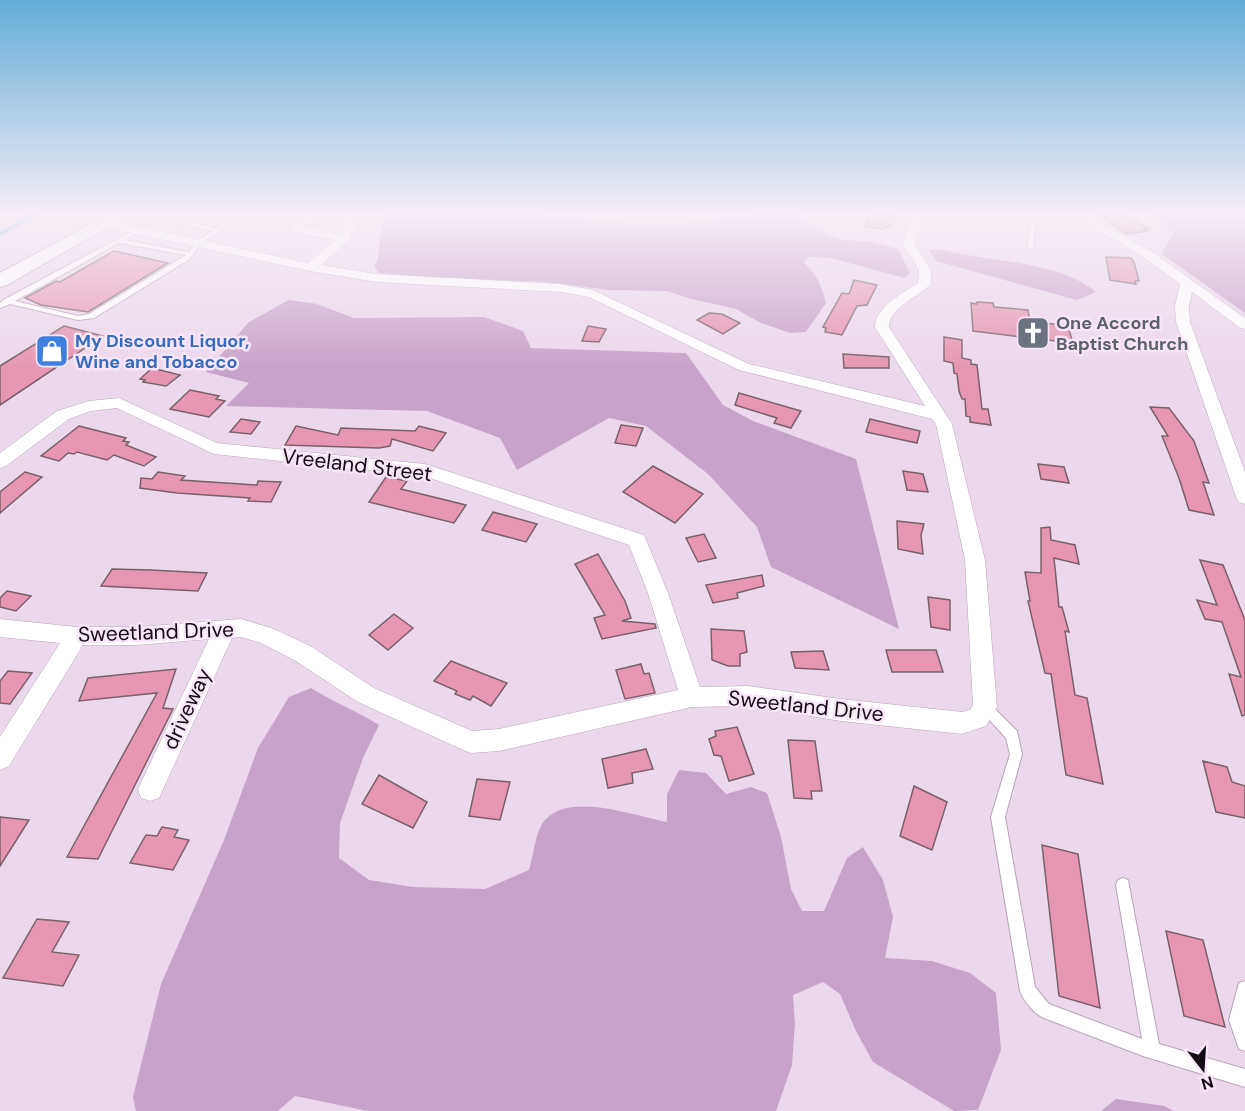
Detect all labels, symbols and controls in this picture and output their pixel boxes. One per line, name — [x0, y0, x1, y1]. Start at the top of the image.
place label: One Accord Baptist Church — [1056, 311, 1188, 356]
church icon: One Accord Baptist Church — [1015, 315, 1051, 351]
place label: My Discount Liquor, Wine and Tobacco — [75, 329, 249, 374]
shop icon: My Discount Liquor, Wine and Tobacco — [34, 333, 70, 369]
street label: Vreeland Street — [280, 442, 434, 488]
street label: Sweetland Drive — [77, 615, 235, 649]
street label: driveway — [156, 664, 218, 754]
street label: Sweetland Drive — [727, 684, 885, 728]
north arrow — [1173, 1039, 1233, 1099]
text: N — [1199, 1071, 1216, 1095]

